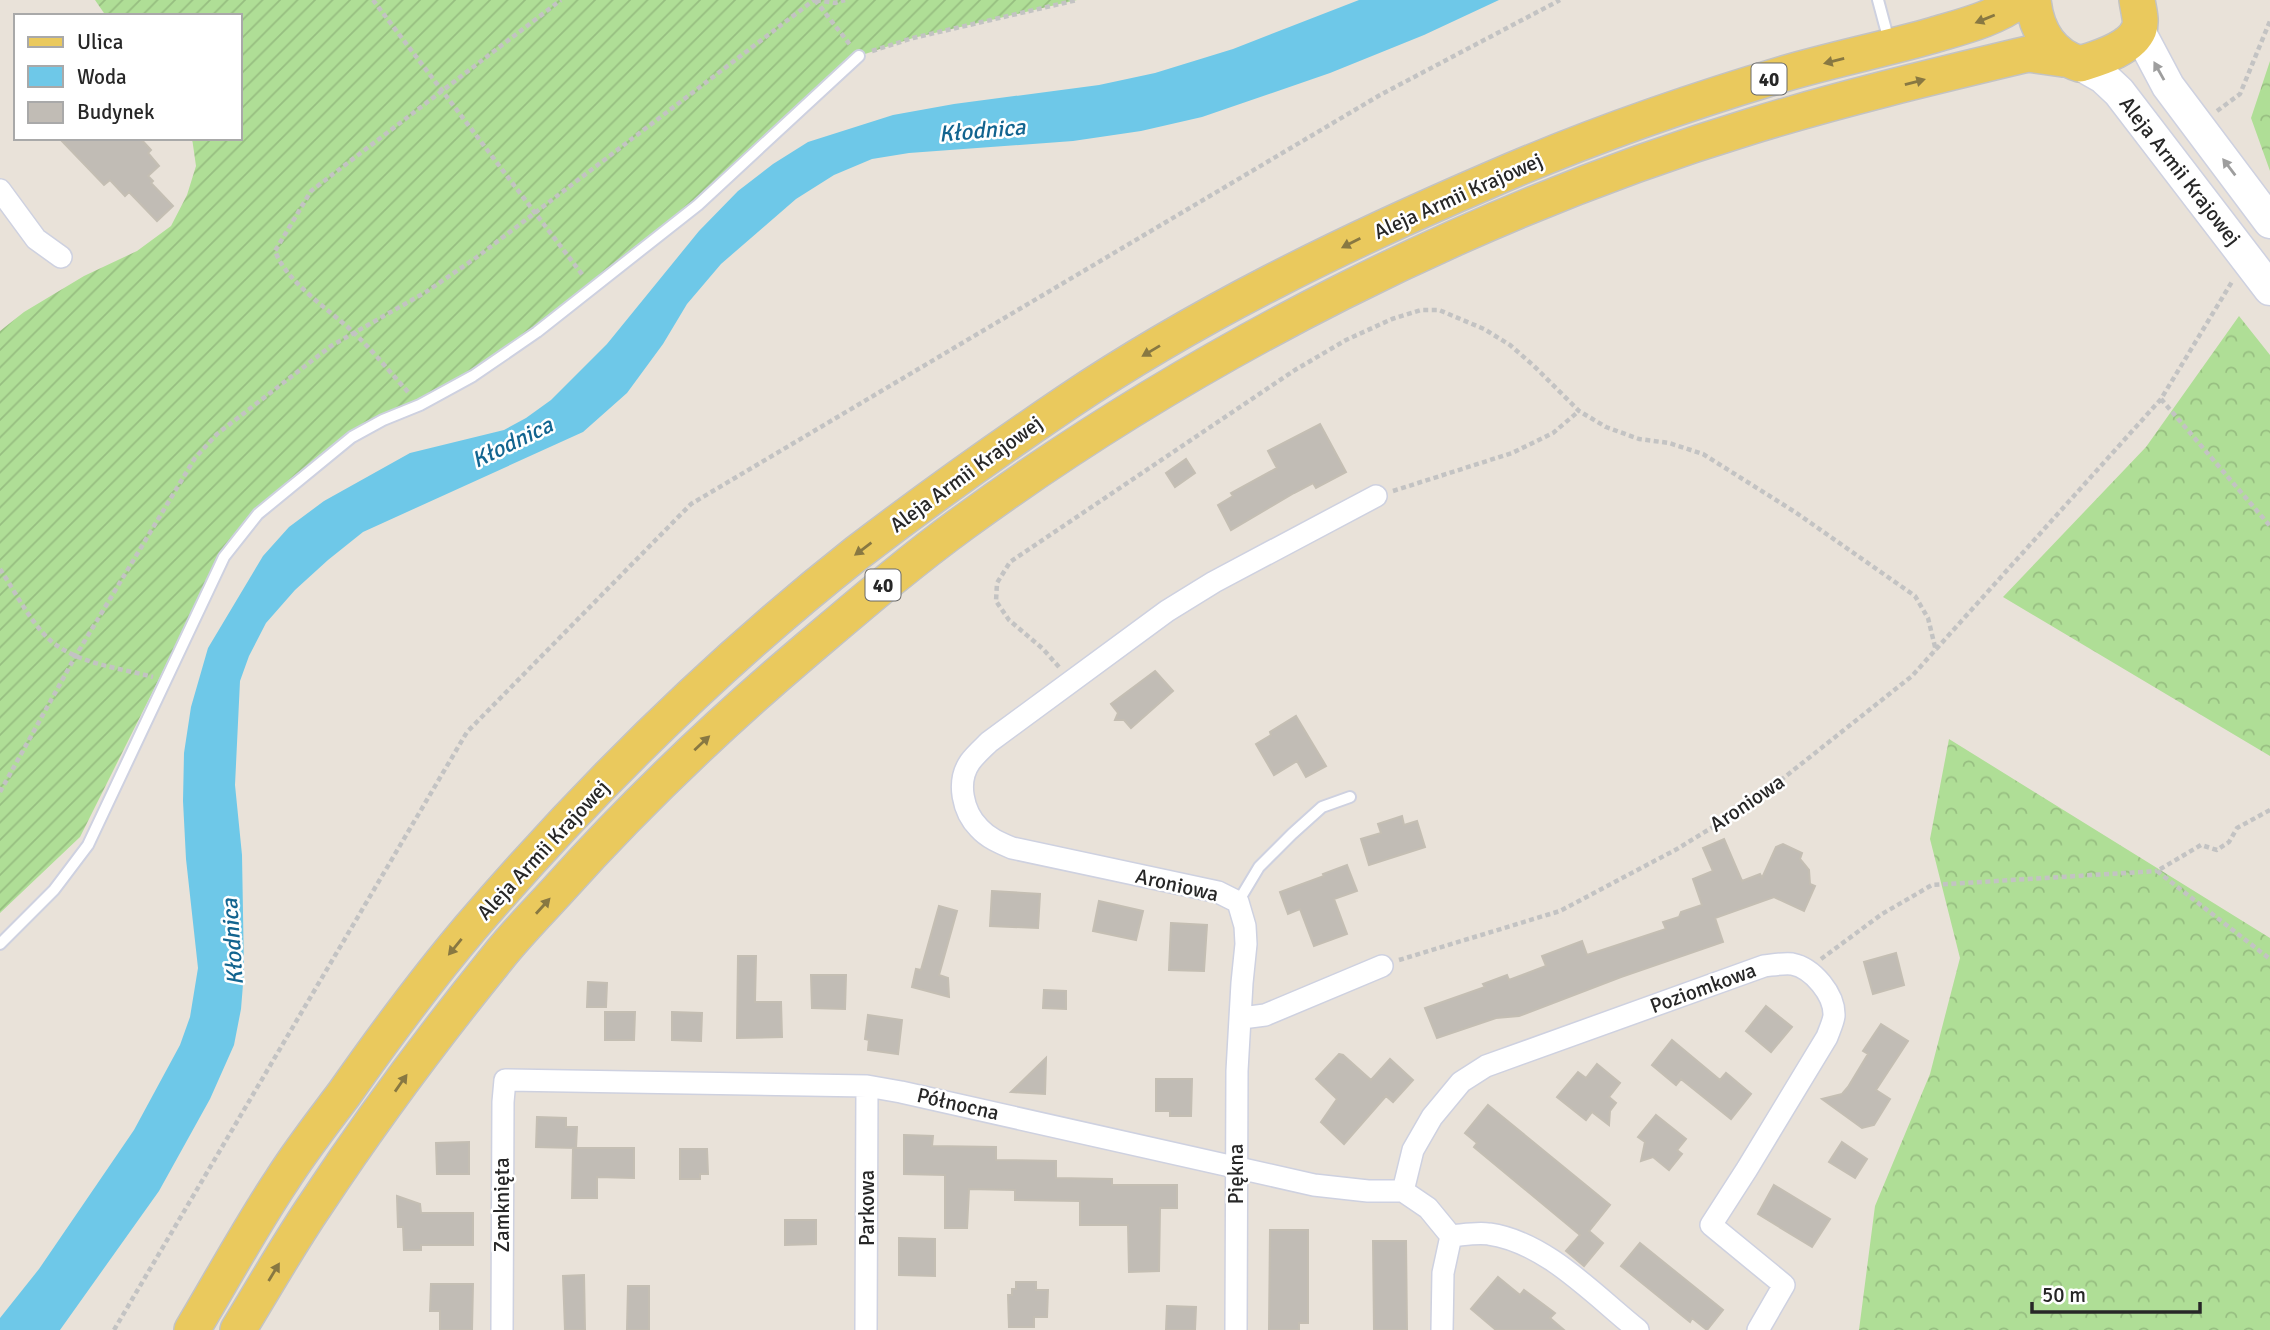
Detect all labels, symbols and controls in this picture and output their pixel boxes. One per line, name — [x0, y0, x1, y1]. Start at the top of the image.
one-way arrow — [1974, 13, 1995, 24]
legend — [14, 14, 242, 140]
text: Ulica — [77, 29, 123, 55]
one-way arrow — [1823, 56, 1845, 67]
one-way arrow — [2153, 61, 2165, 80]
text: Woda — [77, 64, 127, 90]
road number: 40 — [1752, 64, 1786, 94]
one-way arrow — [1904, 76, 1926, 87]
street label: Aleja Armii Krajowej — [2114, 91, 2246, 251]
text: Budynek — [77, 99, 155, 125]
water label: Kłodnica — [938, 112, 1028, 149]
street label: Aleja Armii Krajowej — [1370, 147, 1546, 245]
one-way arrow — [2221, 159, 2236, 177]
one-way arrow — [1341, 238, 1361, 249]
one-way arrow — [1142, 345, 1161, 357]
water label: Kłodnica — [467, 410, 559, 475]
street label: Aleja Armii Krajowej — [885, 410, 1047, 538]
one-way arrow — [854, 542, 872, 556]
road number: 40 — [866, 570, 900, 600]
one-way arrow — [693, 735, 710, 751]
street label: Aroniowa — [1705, 769, 1789, 837]
street label: Aleja Armii Krajowej — [471, 775, 615, 925]
street label: Aroniowa — [1133, 863, 1221, 907]
water label: Kłodnica — [215, 896, 250, 986]
one-way arrow — [535, 898, 551, 915]
one-way arrow — [449, 938, 463, 956]
street label: Poziomkowa — [1646, 957, 1760, 1019]
one-way arrow — [394, 1074, 408, 1092]
street label: Północna — [914, 1082, 1002, 1126]
street label: Piękna — [1223, 1144, 1249, 1204]
street label: Zamknięta — [489, 1157, 515, 1253]
street label: Parkowa — [854, 1170, 880, 1246]
one-way arrow — [268, 1262, 280, 1281]
scale bar — [2032, 1270, 2200, 1314]
text: 50 m — [2042, 1282, 2086, 1308]

